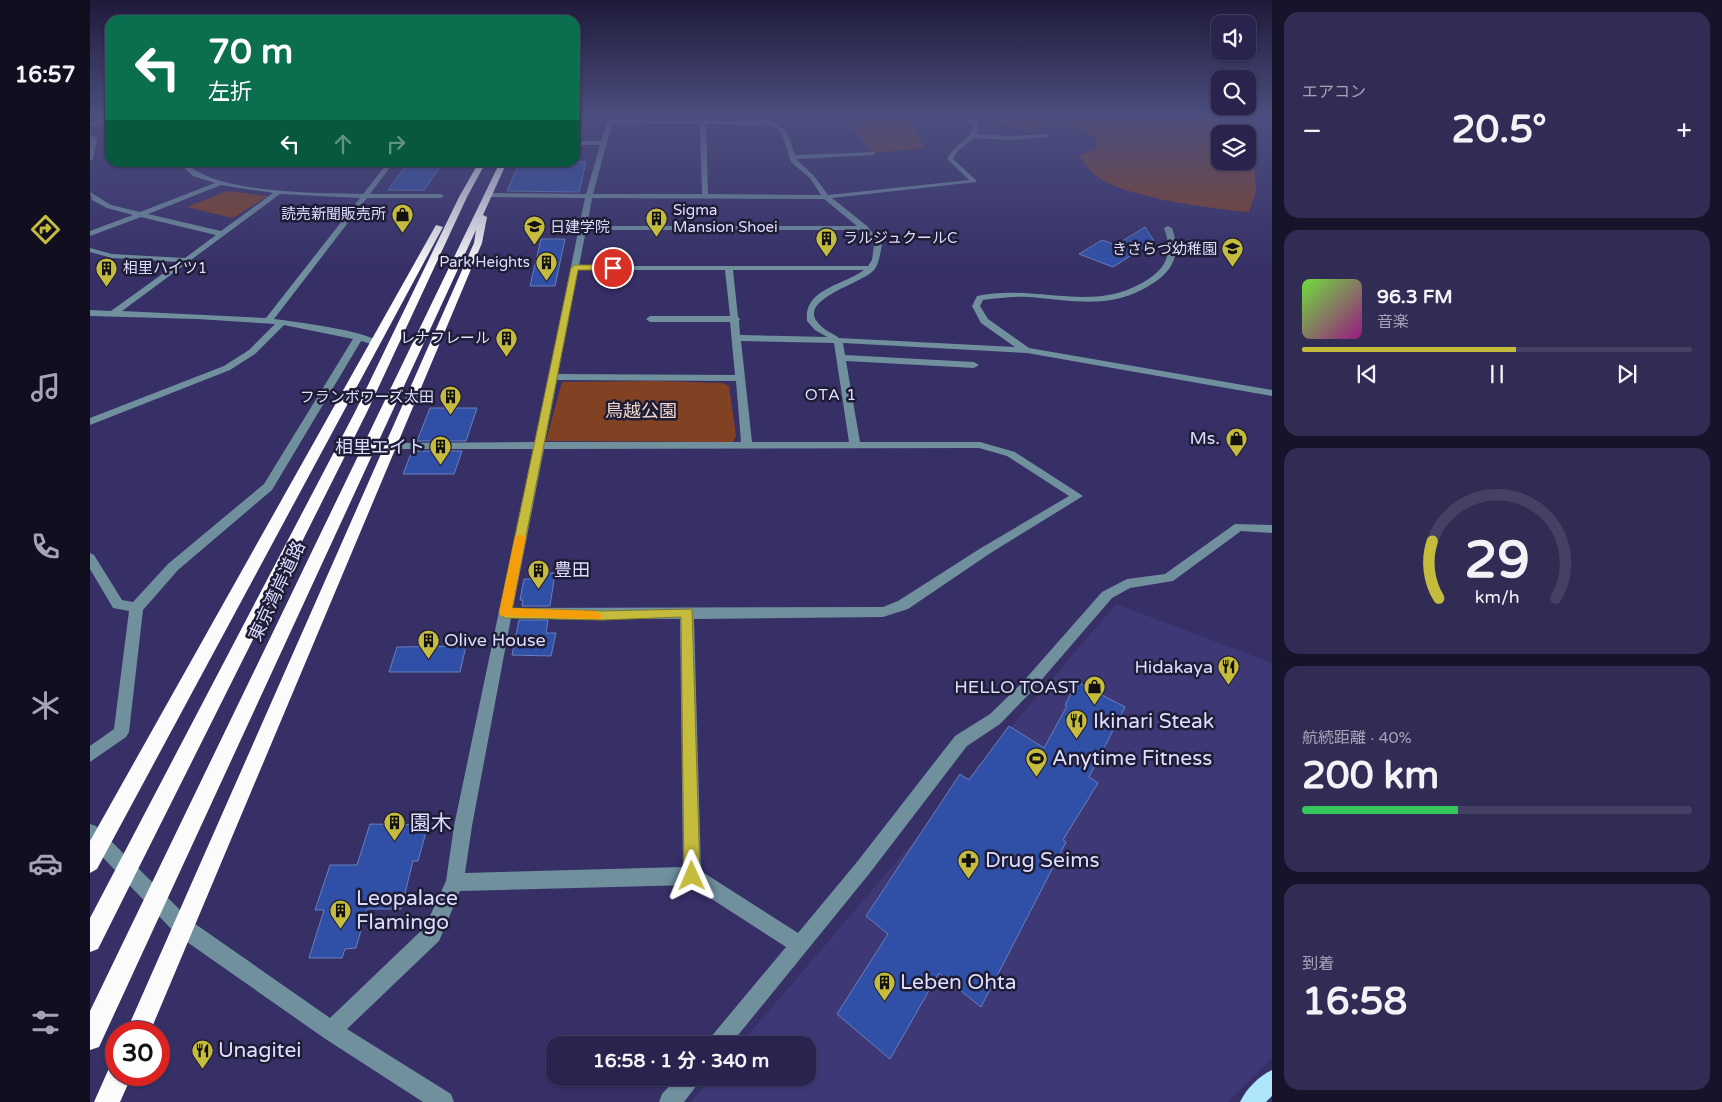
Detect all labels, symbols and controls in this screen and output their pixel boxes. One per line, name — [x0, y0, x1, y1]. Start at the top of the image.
map controls — [1211, 15, 1256, 170]
button: sound — [1211, 15, 1256, 60]
text: 70 m — [208, 31, 293, 73]
icon: left — [125, 35, 190, 100]
text: 16:57 — [15, 62, 75, 88]
button: search — [1211, 70, 1256, 115]
text: 左折 — [208, 79, 252, 105]
text: エアコン — [1302, 82, 1366, 102]
text: 20.5° — [1452, 107, 1547, 153]
text: − — [1302, 114, 1322, 148]
text: + — [1676, 114, 1692, 148]
button: layers — [1211, 125, 1256, 170]
icon: left — [276, 130, 304, 158]
icon: ahead — [329, 130, 357, 158]
icon: right — [382, 130, 410, 158]
place label: Sigma Mansion Shoei — [673, 201, 778, 236]
shop icon: 読売新聞販売所 — [390, 202, 414, 233]
place label: 読売新聞販売所 — [281, 205, 386, 223]
building icon: Sigma Mansion Shoei — [645, 207, 669, 238]
icon: directions — [28, 212, 63, 247]
school or university icon: 日建学院 — [522, 215, 546, 246]
place label: 日建学院 — [550, 218, 610, 236]
building icon: ラルジュクールC — [815, 226, 839, 257]
place label: ラルジュクールC — [843, 229, 957, 247]
school or university icon: きさらづ幼稚園 — [1221, 237, 1245, 268]
place label: きさらづ幼稚園 — [1112, 240, 1217, 258]
pin — [592, 247, 634, 289]
building icon: Park Heights — [534, 250, 558, 281]
place label: Park Heights — [439, 253, 530, 271]
icon: arrive — [599, 254, 627, 282]
building icon: 相里ハイツ1 — [95, 256, 119, 287]
place label: 相里ハイツ1 — [123, 259, 207, 277]
text: 96.3 FM — [1377, 286, 1453, 308]
text: 音楽 — [1377, 312, 1409, 332]
building icon: レナフレール — [494, 326, 518, 357]
place label: レナフレール — [400, 329, 490, 347]
icon: previous — [1353, 360, 1381, 388]
icon: pause — [1483, 360, 1511, 388]
icon: next — [1613, 360, 1641, 388]
icon: music — [28, 370, 63, 405]
building icon: フランボワーズ太田 — [438, 385, 462, 416]
district label: OTA 1 — [805, 385, 857, 405]
place label: フランボワーズ太田 — [300, 388, 434, 406]
park label: 鳥越公園 — [605, 400, 677, 422]
shop icon: Ms. — [1224, 426, 1248, 457]
place label: Ms. — [1189, 427, 1220, 449]
building icon: 相里エイト — [429, 435, 453, 466]
place label: 相里エイト — [335, 436, 425, 458]
icon: phone — [28, 529, 63, 564]
text: 29 — [1464, 529, 1530, 592]
street label: 東京湾岸道路 — [244, 537, 310, 645]
building icon: 豊田 — [526, 558, 550, 589]
place label: 豊田 — [554, 559, 590, 581]
text: km/h — [1475, 587, 1519, 608]
building icon: Olive House — [416, 628, 440, 659]
place label: Olive House — [444, 629, 546, 651]
restaurant icon: Hidakaya — [1217, 655, 1241, 686]
place label: Hidakaya — [1134, 656, 1213, 678]
shop icon: HELLO TOAST — [1083, 675, 1107, 706]
place label: HELLO TOAST — [954, 676, 1079, 698]
icon: climate — [28, 688, 63, 723]
restaurant icon: Ikinari Steak — [1065, 709, 1089, 740]
place label: Ikinari Steak — [1093, 709, 1214, 734]
text: 航続距離 · 40% — [1302, 728, 1412, 748]
sports icon: Anytime Fitness — [1024, 746, 1048, 777]
place label: Anytime Fitness — [1052, 746, 1212, 771]
text: 200 km — [1302, 753, 1439, 799]
building icon: 園木 — [382, 811, 406, 842]
place label: 園木 — [410, 811, 452, 836]
icon: car — [28, 846, 63, 881]
pharmacy icon: Drug Seims — [957, 848, 981, 879]
place label: Drug Seims — [985, 848, 1100, 873]
position arrow — [665, 849, 717, 901]
place label: Leopalace Flamingo — [356, 886, 458, 935]
building icon: Leopalace Flamingo — [328, 898, 352, 929]
text: 到着 — [1302, 954, 1334, 974]
building icon: Leben Ohta — [872, 970, 896, 1001]
place label: Leben Ohta — [900, 970, 1017, 995]
text: 16:58 — [1302, 979, 1407, 1025]
icon: filters — [28, 1005, 63, 1040]
speed limit sign: 30 — [105, 1021, 170, 1086]
restaurant icon: Unagitei — [190, 1038, 214, 1069]
place label: Unagitei — [218, 1038, 302, 1063]
text: 16:58 · 1 分 · 340 m — [593, 1050, 769, 1072]

